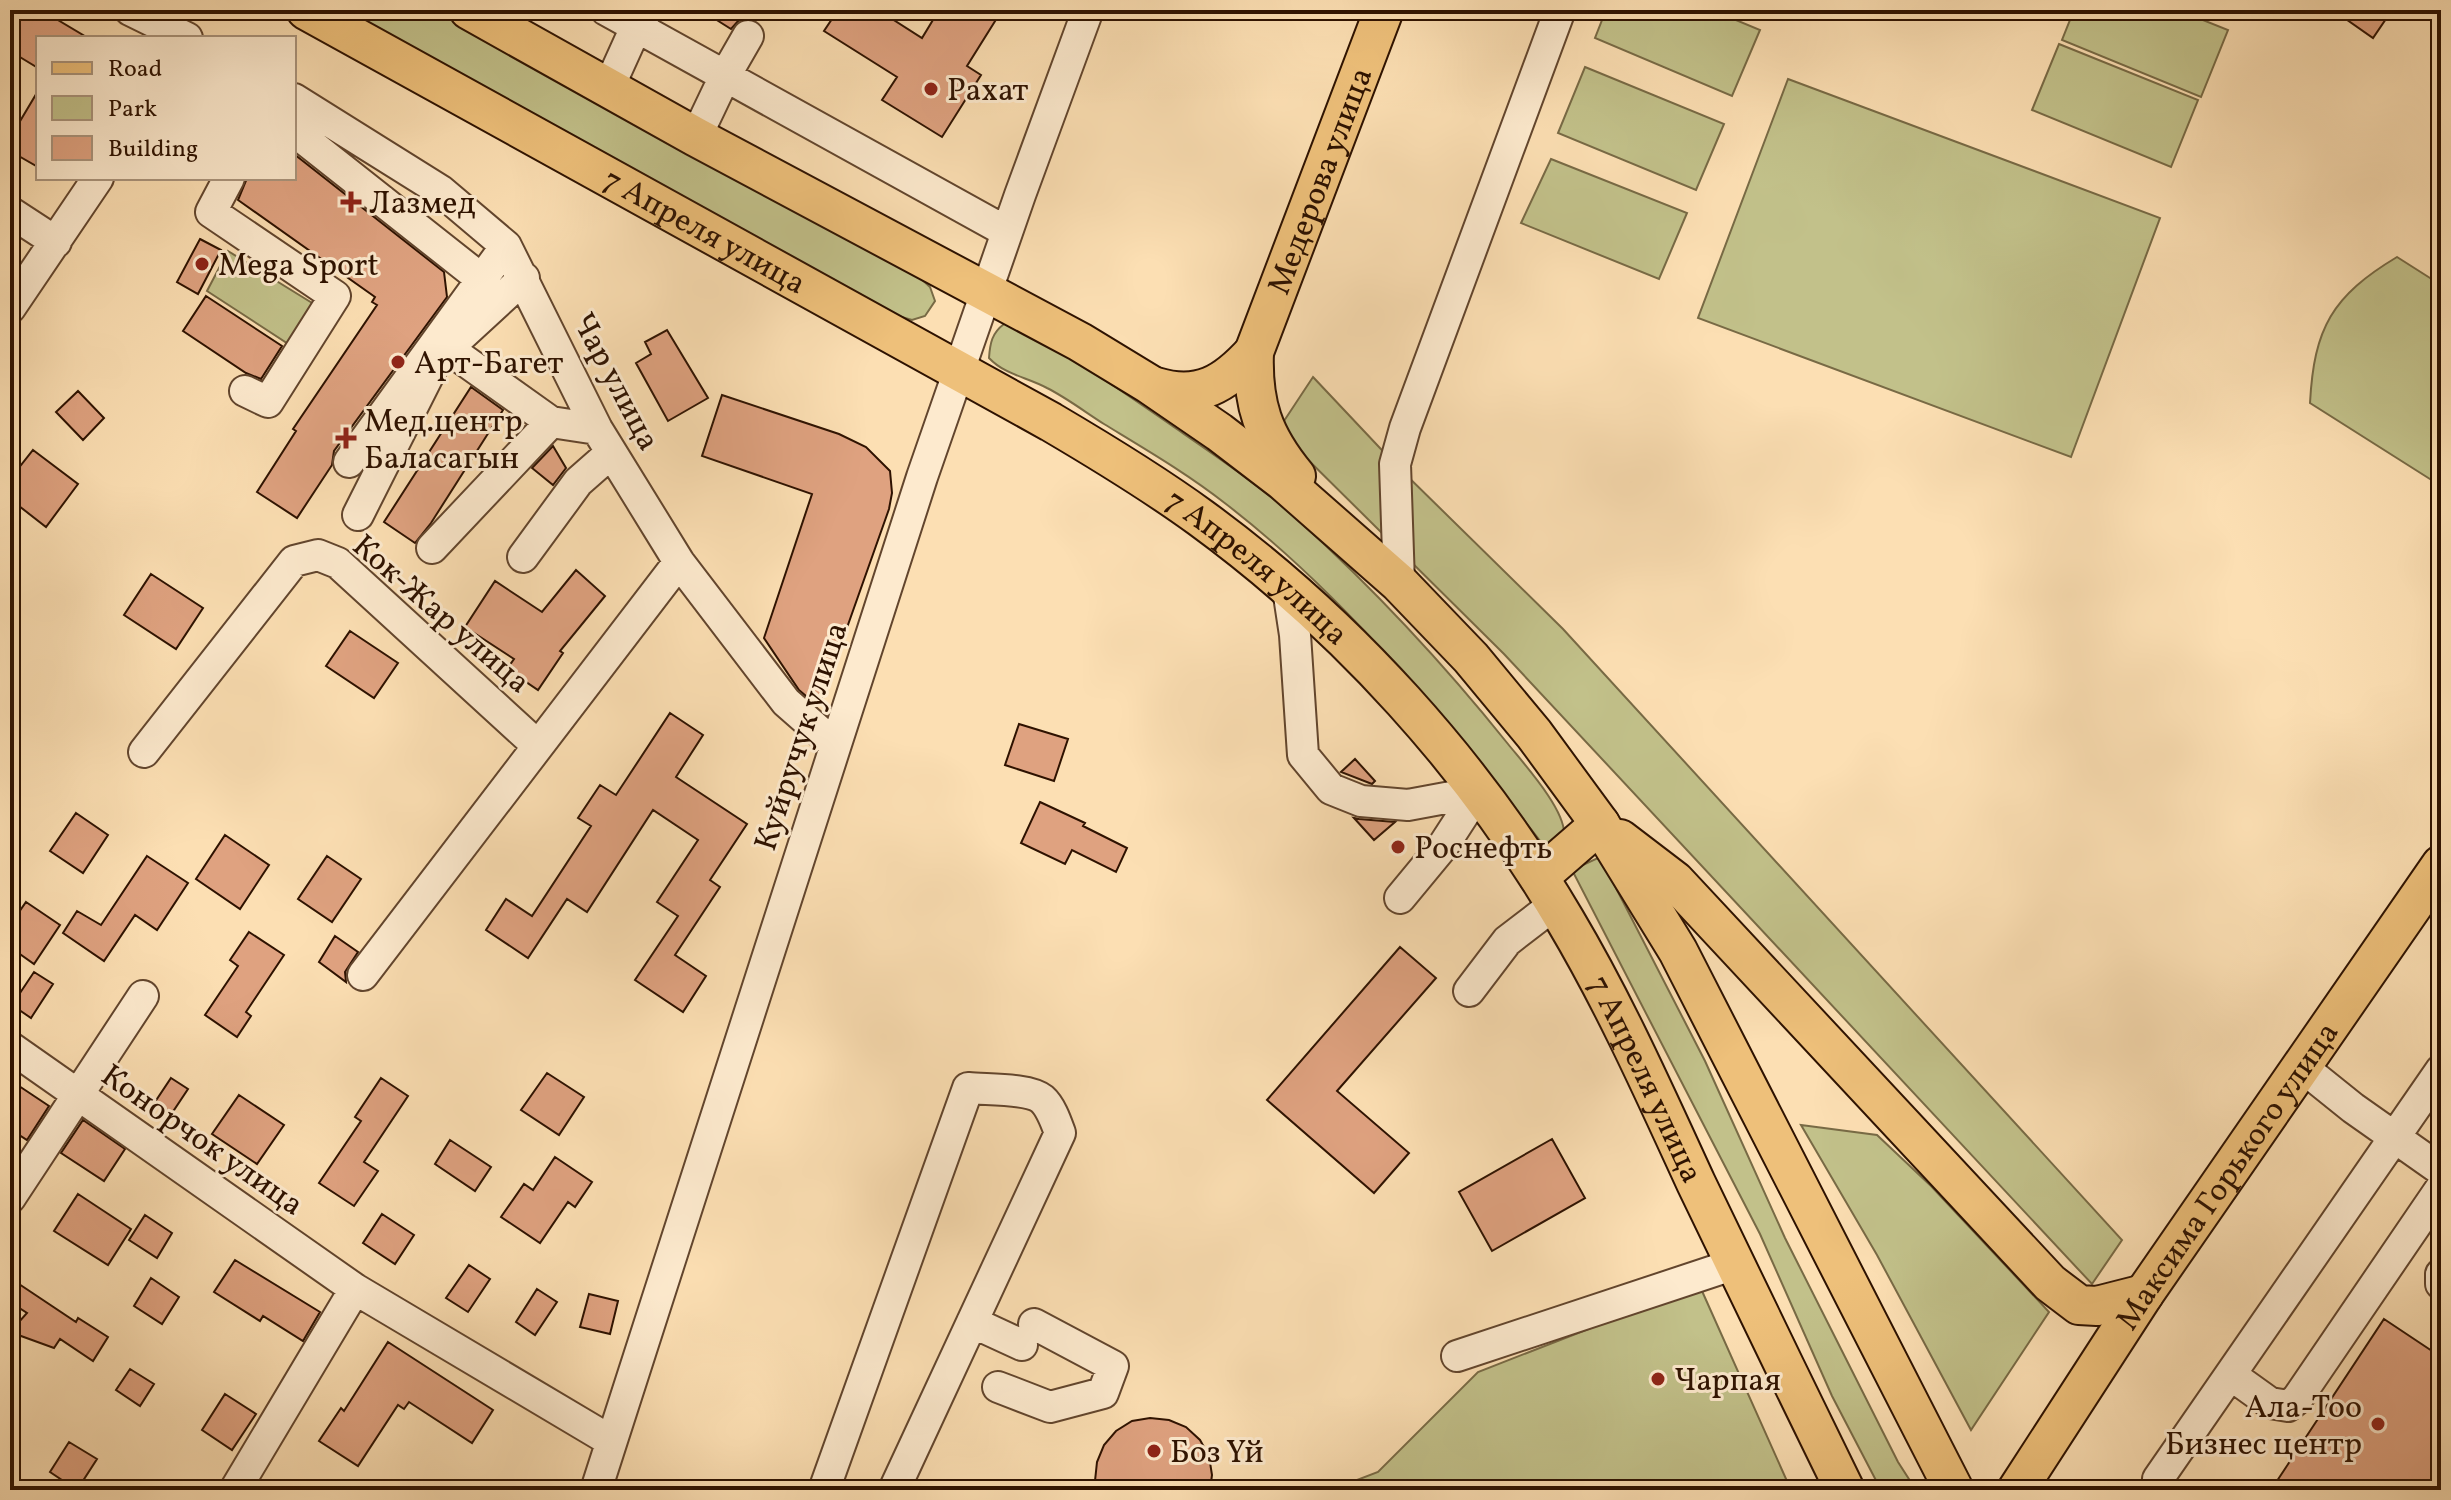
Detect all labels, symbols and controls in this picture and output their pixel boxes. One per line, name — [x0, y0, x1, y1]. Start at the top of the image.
legend — [36, 36, 296, 180]
text: Road — [108, 53, 162, 87]
street label: Медерова улица — [1259, 62, 1385, 301]
place label: Рахат — [947, 70, 1028, 114]
marker: Рахат — [922, 80, 940, 98]
text: Park — [108, 93, 157, 127]
text: Building — [108, 133, 198, 167]
street label: 7 Апреля улица — [594, 160, 813, 307]
place label: Лазмед — [369, 183, 476, 227]
marker: Лазмед — [340, 191, 362, 213]
place label: Mega Sport — [218, 245, 379, 289]
marker: Mega Sport — [193, 255, 211, 273]
street label: Чар улица — [560, 306, 669, 459]
place label: Арт-Багет — [414, 343, 564, 387]
marker: Арт-Багет — [389, 353, 407, 371]
place label: Мед.центр Баласагын — [364, 401, 523, 482]
marker: Мед.центр Баласагын — [335, 427, 357, 449]
street label: 7 Апреля улица — [1156, 480, 1357, 657]
street label: Кок-Жар улица — [341, 526, 539, 705]
street label: Куйручук улица — [745, 617, 860, 857]
place label: Роснефть — [1414, 828, 1552, 872]
marker: Роснефть — [1389, 838, 1407, 856]
street label: 7 Апреля улица — [1575, 969, 1712, 1191]
street label: Максима Горького улица — [2107, 1014, 2351, 1340]
street label: Конорчок улица — [91, 1055, 311, 1228]
place label: Чарпая — [1674, 1360, 1781, 1404]
marker: Чарпая — [1649, 1370, 1667, 1388]
place label: Ала-Тоо Бизнес центр — [2165, 1387, 2362, 1468]
marker: Ала-Тоо Бизнес центр — [2369, 1415, 2387, 1433]
place label: Боз Үй — [1170, 1432, 1264, 1476]
marker: Боз Үй — [1145, 1442, 1163, 1460]

